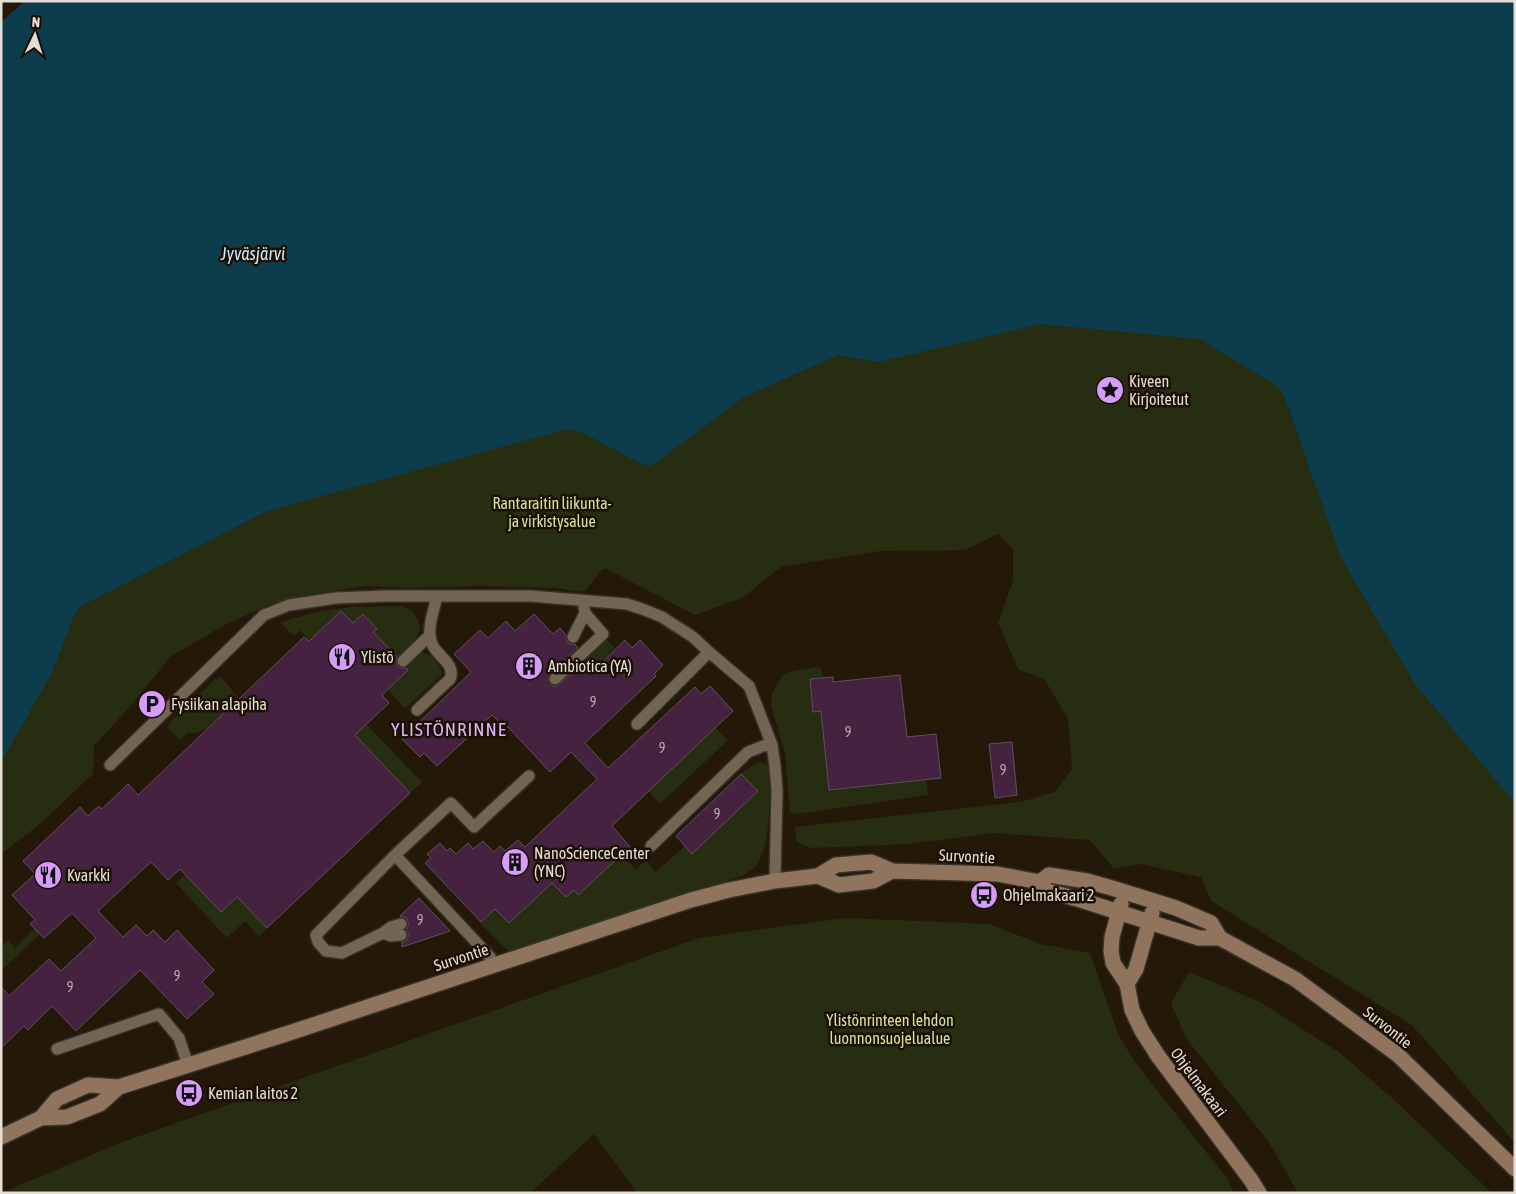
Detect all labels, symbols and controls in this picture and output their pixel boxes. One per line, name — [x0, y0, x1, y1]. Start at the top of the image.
north arrow — [10, 10, 60, 60]
text: N — [31, 14, 41, 30]
water label: Jyväsjärvi — [220, 243, 285, 264]
place label: Kiveen Kirjoitetut — [1129, 372, 1189, 409]
place icon: Kiveen Kirjoitetut — [1095, 375, 1125, 405]
park label: Rantaraitin liikunta- ja virkistysalue — [492, 494, 612, 531]
restaurant icon: Ylistö — [327, 642, 357, 672]
place label: Ylistö — [361, 648, 394, 666]
building icon: Ambiotica (YA) — [514, 651, 544, 681]
place label: Ambiotica (YA) — [548, 657, 632, 676]
parking icon: Fysiikan alapiha — [137, 689, 167, 719]
house number: 9 — [590, 694, 596, 710]
place label: Fysiikan alapiha — [171, 695, 267, 714]
district label: YLISTÖNRINNE — [391, 718, 507, 740]
house number: 9 — [845, 724, 851, 740]
house number: 9 — [659, 740, 665, 756]
house number: 9 — [1000, 762, 1006, 778]
house number: 9 — [714, 806, 720, 822]
place label: NanoScienceCenter (YNC) — [534, 844, 650, 881]
street label: Survontie — [938, 846, 996, 866]
building icon: NanoScienceCenter (YNC) — [500, 847, 530, 877]
restaurant icon: Kvarkki — [33, 860, 63, 890]
place label: Kvarkki — [67, 866, 110, 884]
bus stop icon: Ohjelmakaari 2 — [969, 880, 999, 910]
place label: Ohjelmakaari 2 — [1003, 886, 1094, 905]
house number: 9 — [417, 912, 423, 928]
street label: Survontie — [431, 940, 491, 974]
house number: 9 — [174, 968, 180, 984]
house number: 9 — [67, 979, 73, 995]
street label: Survontie — [1360, 1003, 1416, 1051]
park label: Ylistönrinteen lehdon luonnonsuojelualue — [826, 1011, 954, 1048]
street label: Ohjelmakaari — [1166, 1044, 1231, 1121]
bus stop icon: Kemian laitos 2 — [174, 1078, 204, 1108]
place label: Kemian laitos 2 — [208, 1084, 298, 1102]

